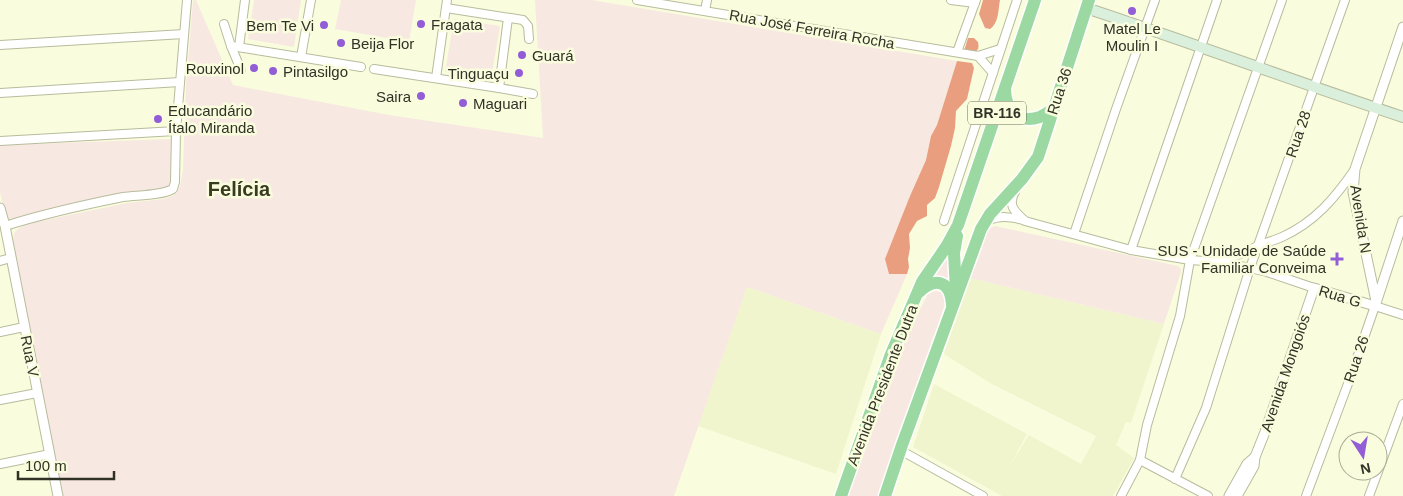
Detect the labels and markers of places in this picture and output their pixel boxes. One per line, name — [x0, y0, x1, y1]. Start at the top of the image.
marker: Matel Le Moulin I — [1126, 5, 1138, 17]
place label: Fragata — [431, 16, 483, 33]
place label: Bem Te Vi — [246, 17, 314, 34]
marker: Fragata — [415, 18, 427, 30]
marker: Bem Te Vi — [318, 19, 330, 31]
place label: Matel Le Moulin I — [1103, 20, 1161, 54]
place label: Beija Flor — [351, 35, 414, 52]
marker: Beija Flor — [335, 37, 347, 49]
place label: Guará — [532, 47, 574, 64]
marker: Guará — [516, 49, 528, 61]
place label: Rouxinol — [186, 60, 244, 77]
marker: Rouxinol — [248, 62, 260, 74]
place label: Pintasilgo — [283, 63, 348, 80]
marker: Pintasilgo — [267, 65, 279, 77]
place label: Tinguaçu — [448, 65, 509, 82]
marker: Tinguaçu — [513, 67, 525, 79]
place label: Saira — [376, 88, 412, 105]
marker: Saira — [415, 90, 427, 102]
place label: Maguari — [473, 95, 527, 112]
marker: Maguari — [457, 97, 469, 109]
place label: Educandário Ítalo Miranda — [168, 102, 255, 136]
marker: Educandário Ítalo Miranda — [152, 113, 164, 125]
place label: SUS - Unidade de Saúde Familiar Conveima — [1158, 242, 1327, 276]
marker: SUS - Unidade de Saúde Familiar Conveima — [1330, 252, 1344, 266]

